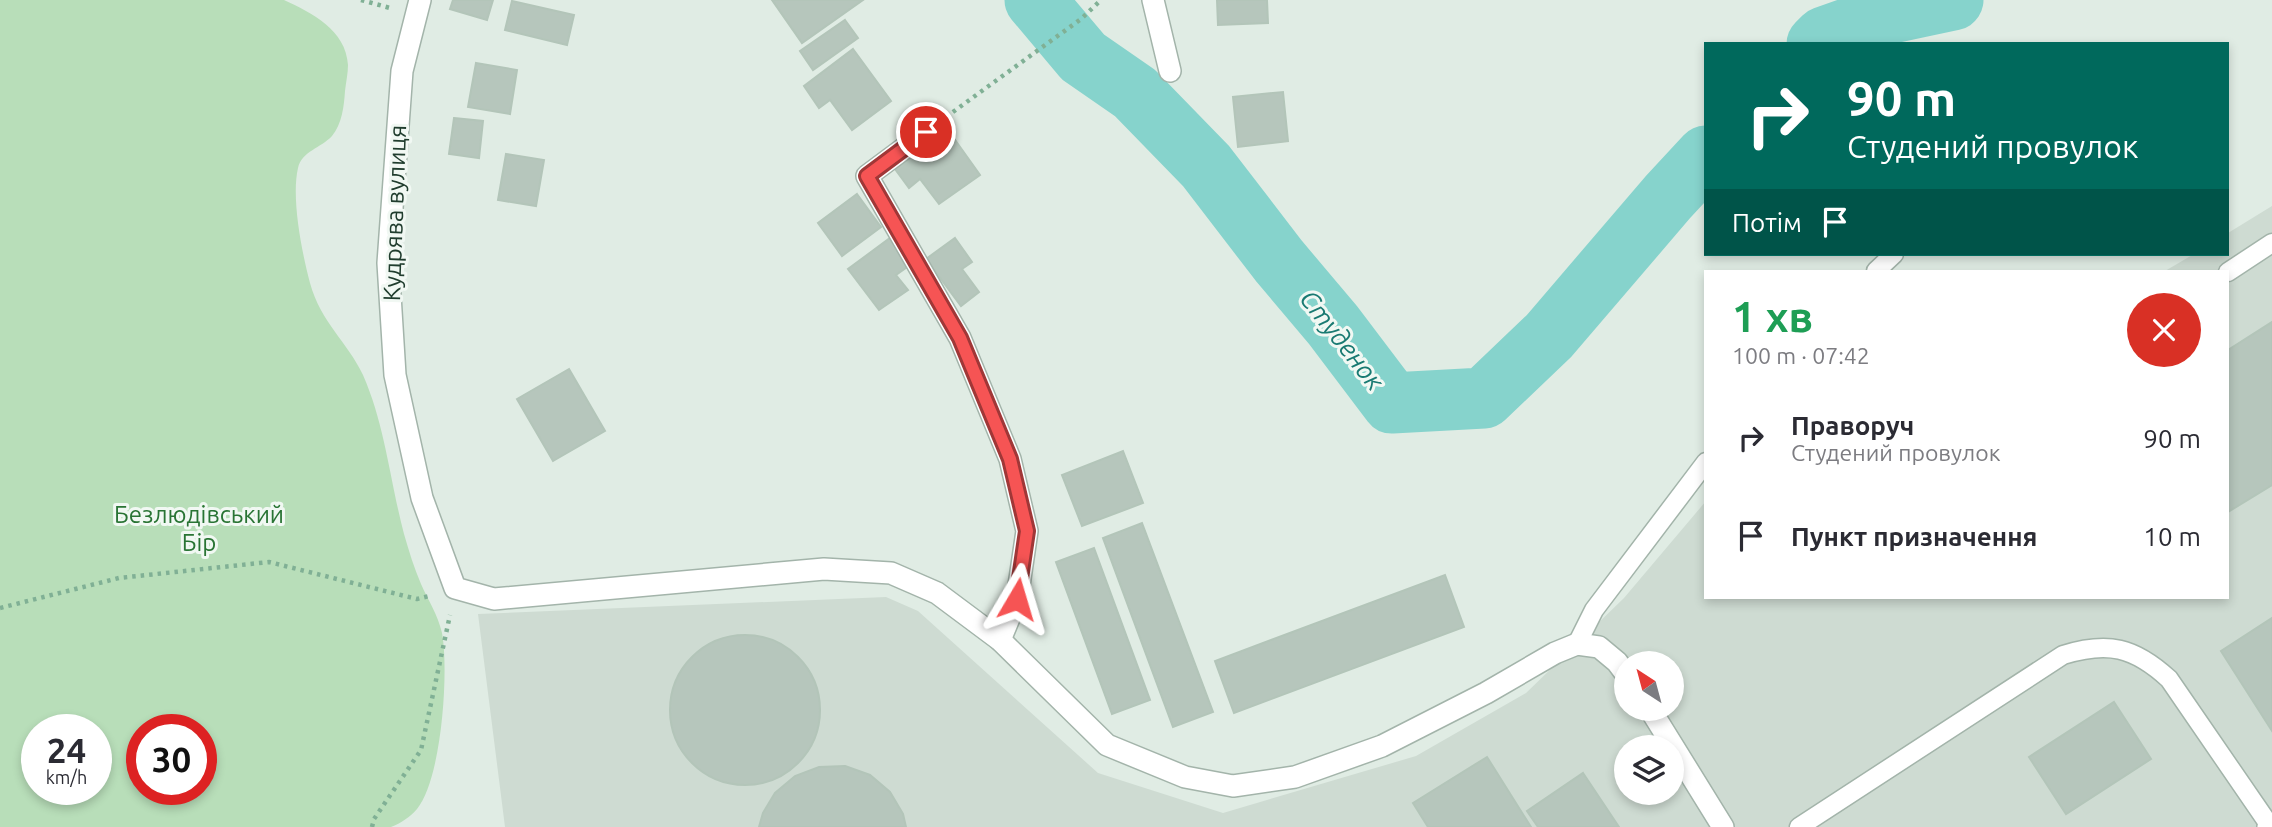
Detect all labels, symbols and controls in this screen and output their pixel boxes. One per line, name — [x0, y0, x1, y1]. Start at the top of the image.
icon: right — [1732, 70, 1823, 161]
text: 90 m — [1847, 70, 1956, 125]
pin — [896, 102, 956, 162]
icon: arrive — [907, 113, 945, 151]
street label: Кудрява вулиця — [378, 124, 411, 302]
text: Студений провулок — [1847, 128, 2138, 164]
icon: arrive — [1816, 203, 1854, 241]
text: Потім — [1732, 208, 1802, 237]
water label: Студенок — [1294, 284, 1391, 396]
text: 1 хв — [1732, 293, 1813, 340]
button: close — [2127, 293, 2201, 367]
text: 100 m · 07:42 — [1732, 343, 1870, 368]
text: Праворуч — [1791, 411, 1914, 440]
icon: right — [1732, 419, 1770, 457]
text: 90 m — [2143, 424, 2201, 453]
text: Студений провулок — [1791, 440, 2000, 465]
park label: Безлюдівський Бір — [114, 501, 284, 556]
icon: arrive — [1732, 517, 1770, 555]
text: Пункт призначення — [1791, 522, 2037, 551]
text: 10 m — [2143, 522, 2201, 551]
position arrow — [980, 562, 1054, 636]
north arrow — [1614, 651, 1684, 721]
map controls — [1614, 651, 1684, 805]
speed limit sign: 30 — [126, 714, 217, 805]
text: 24 — [47, 730, 86, 770]
button: layers — [1614, 735, 1684, 805]
text: km/h — [46, 767, 87, 787]

